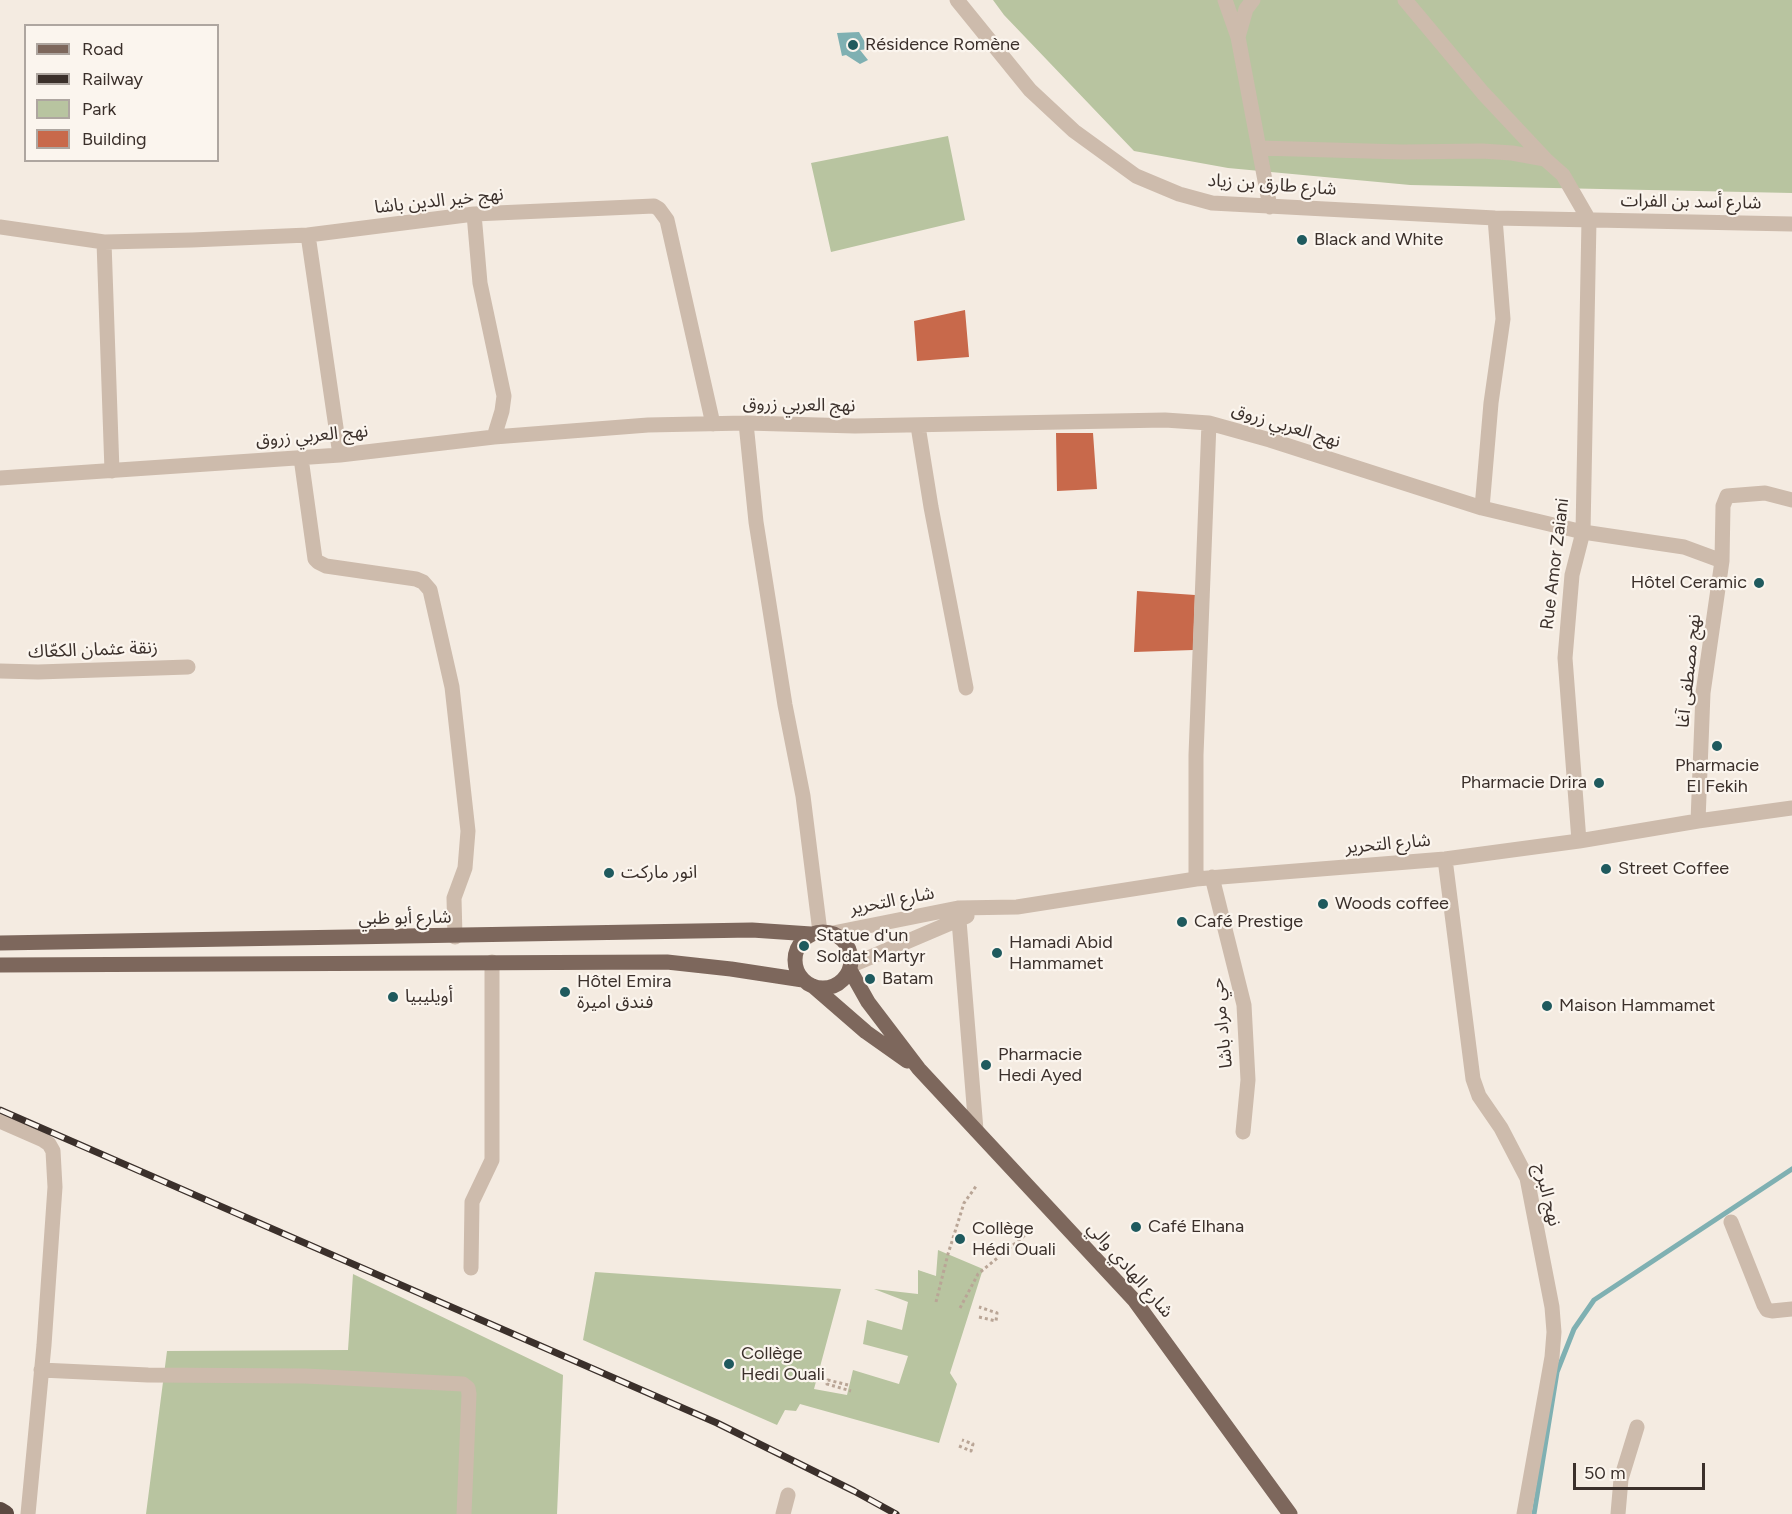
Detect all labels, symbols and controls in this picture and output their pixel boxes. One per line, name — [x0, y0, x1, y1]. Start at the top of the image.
legend — [24, 24, 219, 162]
place label: Résidence Romène — [865, 34, 1020, 56]
text: Road — [82, 38, 123, 60]
marker: Résidence Romène — [846, 38, 860, 52]
text: Railway — [82, 68, 143, 90]
text: Park — [82, 98, 116, 120]
text: Building — [82, 128, 147, 150]
street label: شارع طارق بن زياد — [1207, 170, 1337, 200]
street label: نهج خير الدين باشا — [373, 183, 505, 219]
street label: شارع أسد بن الفرات — [1620, 190, 1762, 214]
place label: Black and White — [1314, 229, 1443, 251]
marker: Black and White — [1295, 233, 1309, 247]
street label: نهج العربي زروق — [742, 393, 856, 417]
street label: نهج العربي زروق — [1229, 399, 1343, 453]
street label: نهج العربي زروق — [255, 420, 369, 452]
street label: Rue Amor Zaiani — [1536, 497, 1574, 631]
place label: Hôtel Ceramic — [1631, 572, 1747, 594]
marker: Hôtel Ceramic — [1752, 576, 1766, 590]
street label: نهج مصطفى آغا — [1672, 613, 1706, 729]
street label: زنقة عثمان الكعّاك — [28, 637, 158, 663]
marker: Pharmacie El Fekih — [1710, 739, 1724, 753]
place label: Pharmacie El Fekih — [1675, 755, 1759, 798]
place label: Pharmacie Drira — [1461, 772, 1587, 794]
marker: Pharmacie Drira — [1592, 776, 1606, 790]
street label: شارع التحرير — [1344, 830, 1432, 858]
place label: Street Coffee — [1618, 858, 1729, 880]
place label: انور ماركت — [621, 862, 697, 884]
marker: Street Coffee — [1599, 862, 1613, 876]
marker: انور ماركت — [602, 866, 616, 880]
street label: شارع التحرير — [848, 882, 936, 920]
place label: Woods coffee — [1335, 893, 1449, 915]
marker: Woods coffee — [1316, 897, 1330, 911]
street label: شارع أبو ظبي — [358, 906, 452, 930]
place label: Café Prestige — [1194, 911, 1303, 933]
marker: Café Prestige — [1175, 915, 1189, 929]
place label: Statue d'un Soldat Martyr — [816, 925, 925, 968]
place label: Hamadi Abid Hammamet — [1009, 932, 1113, 974]
marker: Statue d'un Soldat Martyr — [797, 939, 811, 953]
marker: Hamadi Abid Hammamet — [990, 946, 1004, 960]
place label: Batam — [882, 968, 933, 990]
place label: Hôtel Emira فندق اميرة — [577, 971, 671, 1014]
marker: Batam — [863, 972, 877, 986]
street label: حي مراد باشا — [1206, 977, 1238, 1069]
marker: Hôtel Emira فندق اميرة — [558, 985, 572, 999]
place label: أويليبيا — [405, 986, 453, 1008]
marker: أويليبيا — [386, 990, 400, 1004]
place label: Maison Hammamet — [1559, 995, 1715, 1017]
marker: Maison Hammamet — [1540, 999, 1554, 1013]
place label: Pharmacie Hedi Ayed — [998, 1044, 1082, 1086]
marker: Pharmacie Hedi Ayed — [979, 1058, 993, 1072]
street label: نهج البرج — [1529, 1161, 1565, 1229]
place label: Café Elhana — [1148, 1216, 1244, 1238]
place label: Collège Hédi Ouali — [972, 1218, 1056, 1260]
street label: شارع الهادي والي — [1083, 1218, 1177, 1322]
marker: Café Elhana — [1129, 1220, 1143, 1234]
marker: Collège Hédi Ouali — [953, 1232, 967, 1246]
place label: Collège Hedi Ouali — [741, 1343, 825, 1386]
marker: Collège Hedi Ouali — [722, 1357, 736, 1371]
scale bar — [1576, 1451, 1708, 1489]
text: 50 m — [1584, 1462, 1626, 1484]

